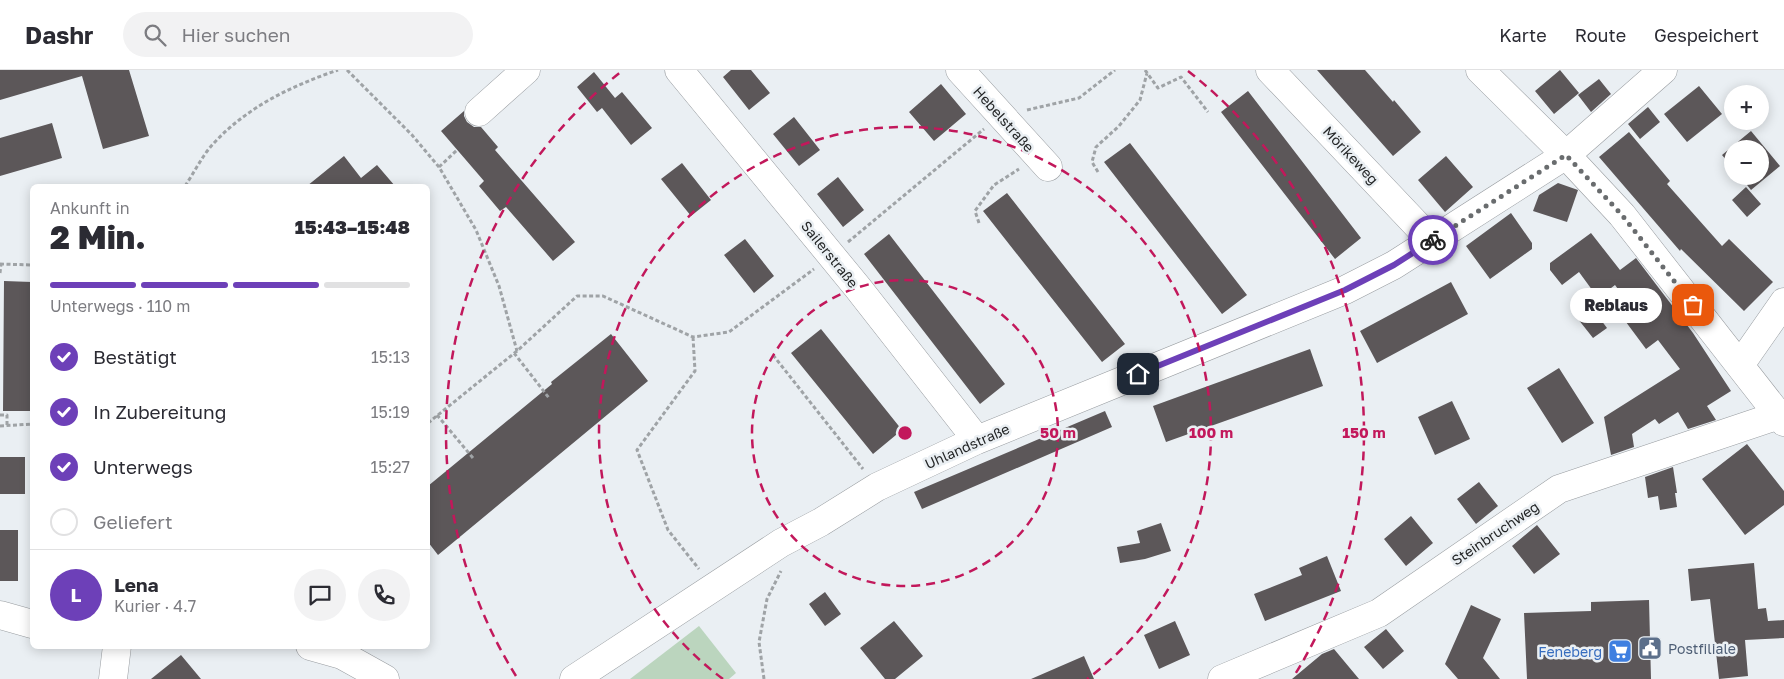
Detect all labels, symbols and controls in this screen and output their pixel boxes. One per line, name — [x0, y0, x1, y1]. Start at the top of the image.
search box — [123, 12, 473, 57]
text: Dashr — [25, 20, 93, 49]
icon: search — [141, 21, 169, 49]
text: Hier suchen — [181, 23, 290, 46]
text: Karte — [1499, 24, 1547, 46]
text: Route — [1575, 24, 1626, 46]
text: Gespeichert — [1654, 24, 1759, 46]
street label: Hebelstraße — [970, 83, 1038, 155]
map controls — [1724, 85, 1769, 185]
button: + — [1724, 85, 1769, 130]
street label: Mörikeweg — [1320, 122, 1382, 188]
button: − — [1724, 140, 1769, 185]
text: Ankunft in — [50, 198, 130, 218]
text: 15:43–15:48 — [295, 215, 410, 238]
courier — [1408, 215, 1458, 265]
street label: Sailerstraße — [798, 217, 862, 291]
text: 2 Min. — [50, 218, 146, 256]
icon: bike — [1419, 226, 1447, 254]
pin — [1672, 284, 1714, 326]
callout: Reblaus — [1570, 288, 1663, 322]
icon: bag — [1679, 291, 1707, 319]
text: Reblaus — [1584, 295, 1648, 315]
text: Unterwegs · 110 m — [50, 296, 190, 316]
icon: check — [50, 343, 78, 371]
text: Bestätigt — [93, 345, 177, 368]
text: 15:13 — [371, 347, 410, 367]
pin — [1117, 353, 1159, 395]
icon: home — [1124, 360, 1152, 388]
icon: check — [50, 398, 78, 426]
text: In Zubereitung — [93, 400, 226, 423]
text: 15:19 — [371, 402, 410, 422]
street label: Uhlandstraße — [922, 420, 1012, 472]
text: 50 m — [1040, 423, 1076, 441]
text: 100 m — [1189, 423, 1233, 441]
text: 150 m — [1342, 423, 1386, 441]
centre of rings — [896, 424, 914, 442]
icon: check — [50, 453, 78, 481]
text: Unterwegs — [93, 455, 193, 478]
text: 15:27 — [370, 457, 410, 477]
street label: Steinbruchweg — [1448, 498, 1542, 568]
text: Geliefert — [93, 510, 173, 533]
button: chat — [294, 569, 346, 621]
button: phone — [358, 569, 410, 621]
text: Lena — [114, 573, 159, 596]
text: L — [71, 583, 81, 606]
text: Kurier · 4.7 — [114, 596, 196, 616]
public building icon: Postfiliale — [1637, 635, 1663, 661]
supermarket icon: Feneberg — [1607, 638, 1633, 664]
place label: Postfiliale — [1668, 640, 1736, 657]
place label: Feneberg — [1538, 643, 1602, 660]

